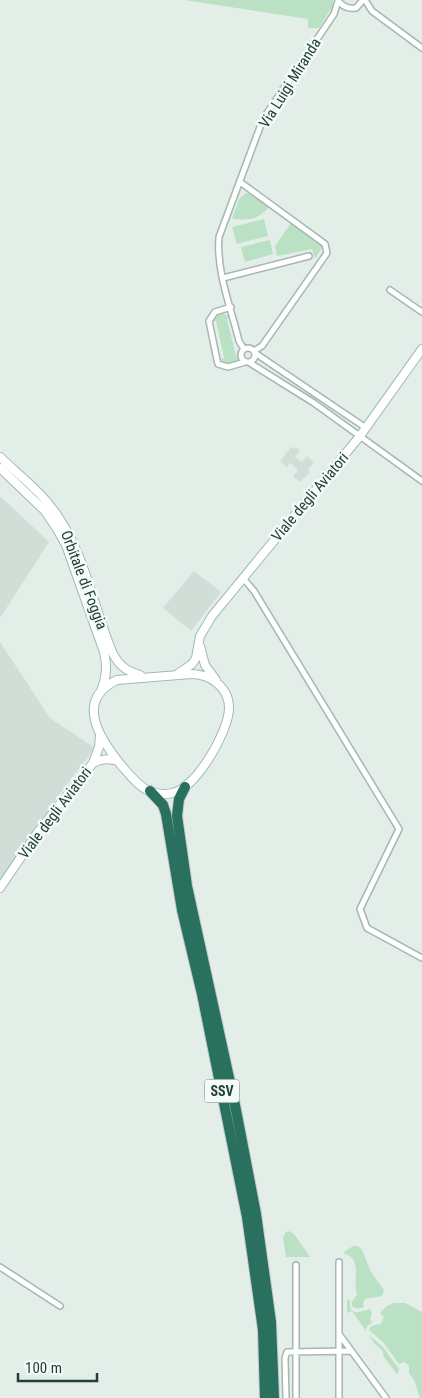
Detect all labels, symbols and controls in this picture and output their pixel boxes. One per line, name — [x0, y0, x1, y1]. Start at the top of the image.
street label: Via Luigi Miranda — [255, 35, 325, 131]
street label: Viale degli Aviatori — [268, 449, 352, 545]
street label: Orbitale di Foggia — [57, 528, 111, 632]
street label: Viale degli Aviatori — [15, 764, 95, 862]
road number: SSV — [204, 1080, 240, 1102]
scale bar — [18, 1350, 96, 1382]
text: 100 m — [25, 1359, 62, 1377]

